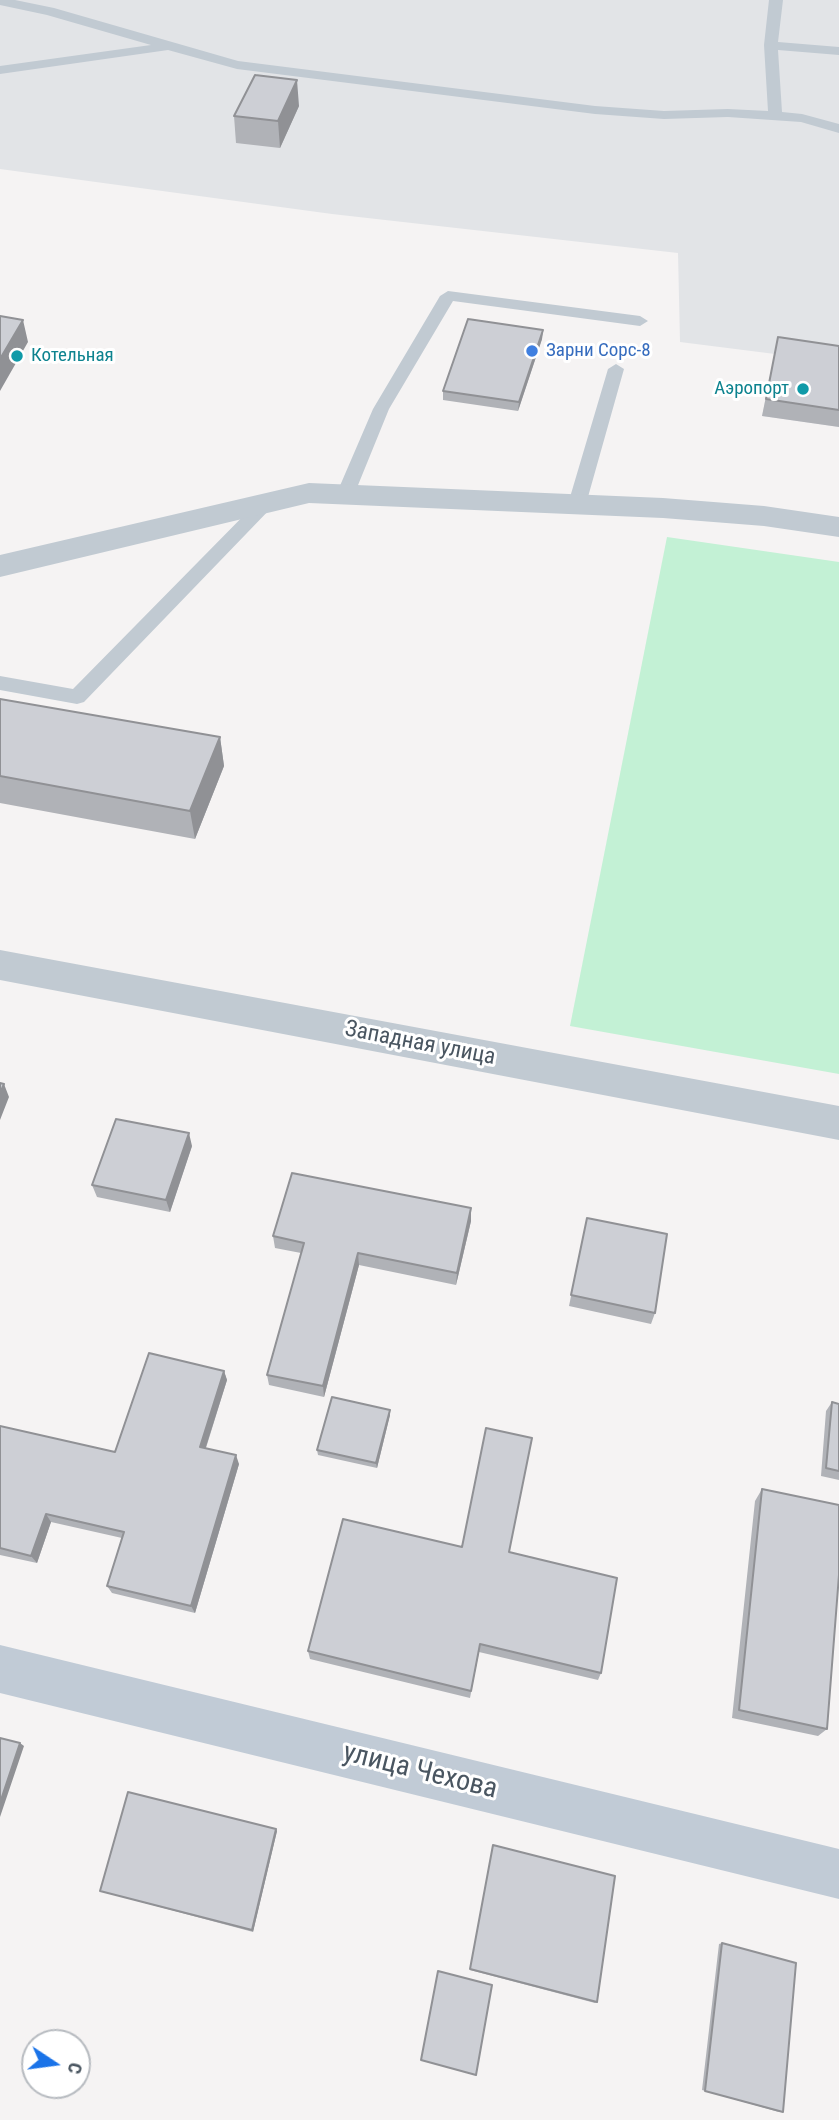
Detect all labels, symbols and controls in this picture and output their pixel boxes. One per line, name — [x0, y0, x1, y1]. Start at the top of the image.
place label: Зарни Сорс-8 — [546, 340, 651, 362]
marker: Зарни Сорс-8 — [524, 343, 540, 359]
place label: Котельная — [31, 345, 114, 367]
marker: Котельная — [9, 348, 25, 364]
place label: Аэропорт — [714, 378, 789, 400]
marker: Аэропорт — [795, 381, 811, 397]
street label: Западная улица — [342, 1016, 498, 1072]
street label: улица Чехова — [339, 1737, 501, 1807]
north arrow — [21, 2029, 91, 2099]
text: С — [63, 2061, 87, 2076]

